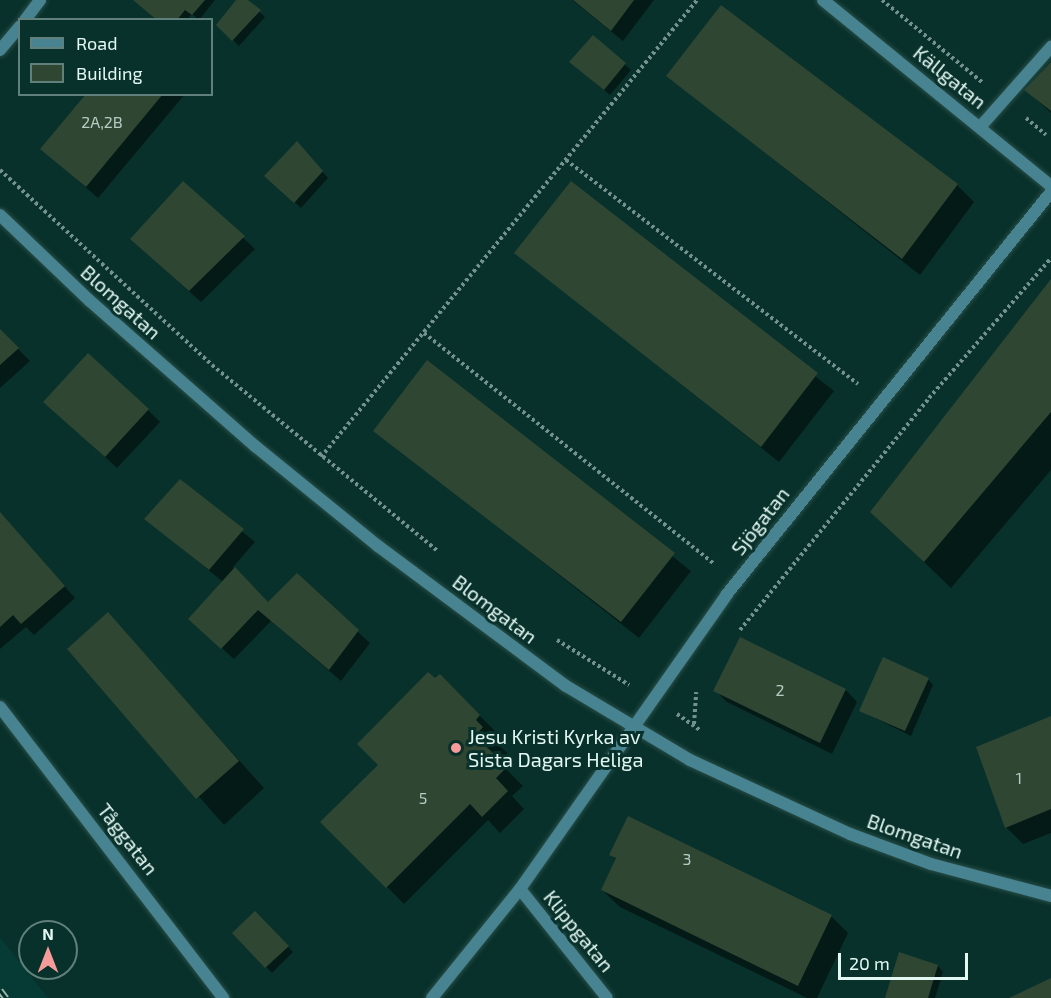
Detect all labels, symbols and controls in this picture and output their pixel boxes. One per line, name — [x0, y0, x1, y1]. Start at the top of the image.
legend — [18, 18, 213, 96]
text: Road — [76, 32, 117, 54]
street label: Källgatan — [909, 40, 991, 114]
text: Building — [76, 62, 143, 84]
house number: 2A,2B — [81, 112, 123, 132]
street label: Blomgatan — [76, 260, 166, 344]
street label: Sjögatan — [726, 482, 794, 560]
street label: Blomgatan — [448, 569, 542, 649]
house number: 2 — [776, 680, 784, 700]
place label: Jesu Kristi Kyrka av Sista Dagars Heliga — [468, 724, 643, 771]
marker: Jesu Kristi Kyrka av Sista Dagars Heliga — [449, 741, 463, 755]
house number: 1 — [1016, 768, 1022, 788]
house number: 5 — [419, 788, 427, 808]
street label: Tåggatan — [93, 798, 163, 880]
street label: Blomgatan — [864, 808, 966, 864]
house number: 3 — [683, 849, 691, 869]
street label: Klippgatan — [539, 885, 619, 977]
north arrow — [18, 920, 78, 980]
text: N — [42, 924, 54, 943]
scale bar — [841, 941, 972, 979]
text: 20 m — [849, 952, 890, 974]

